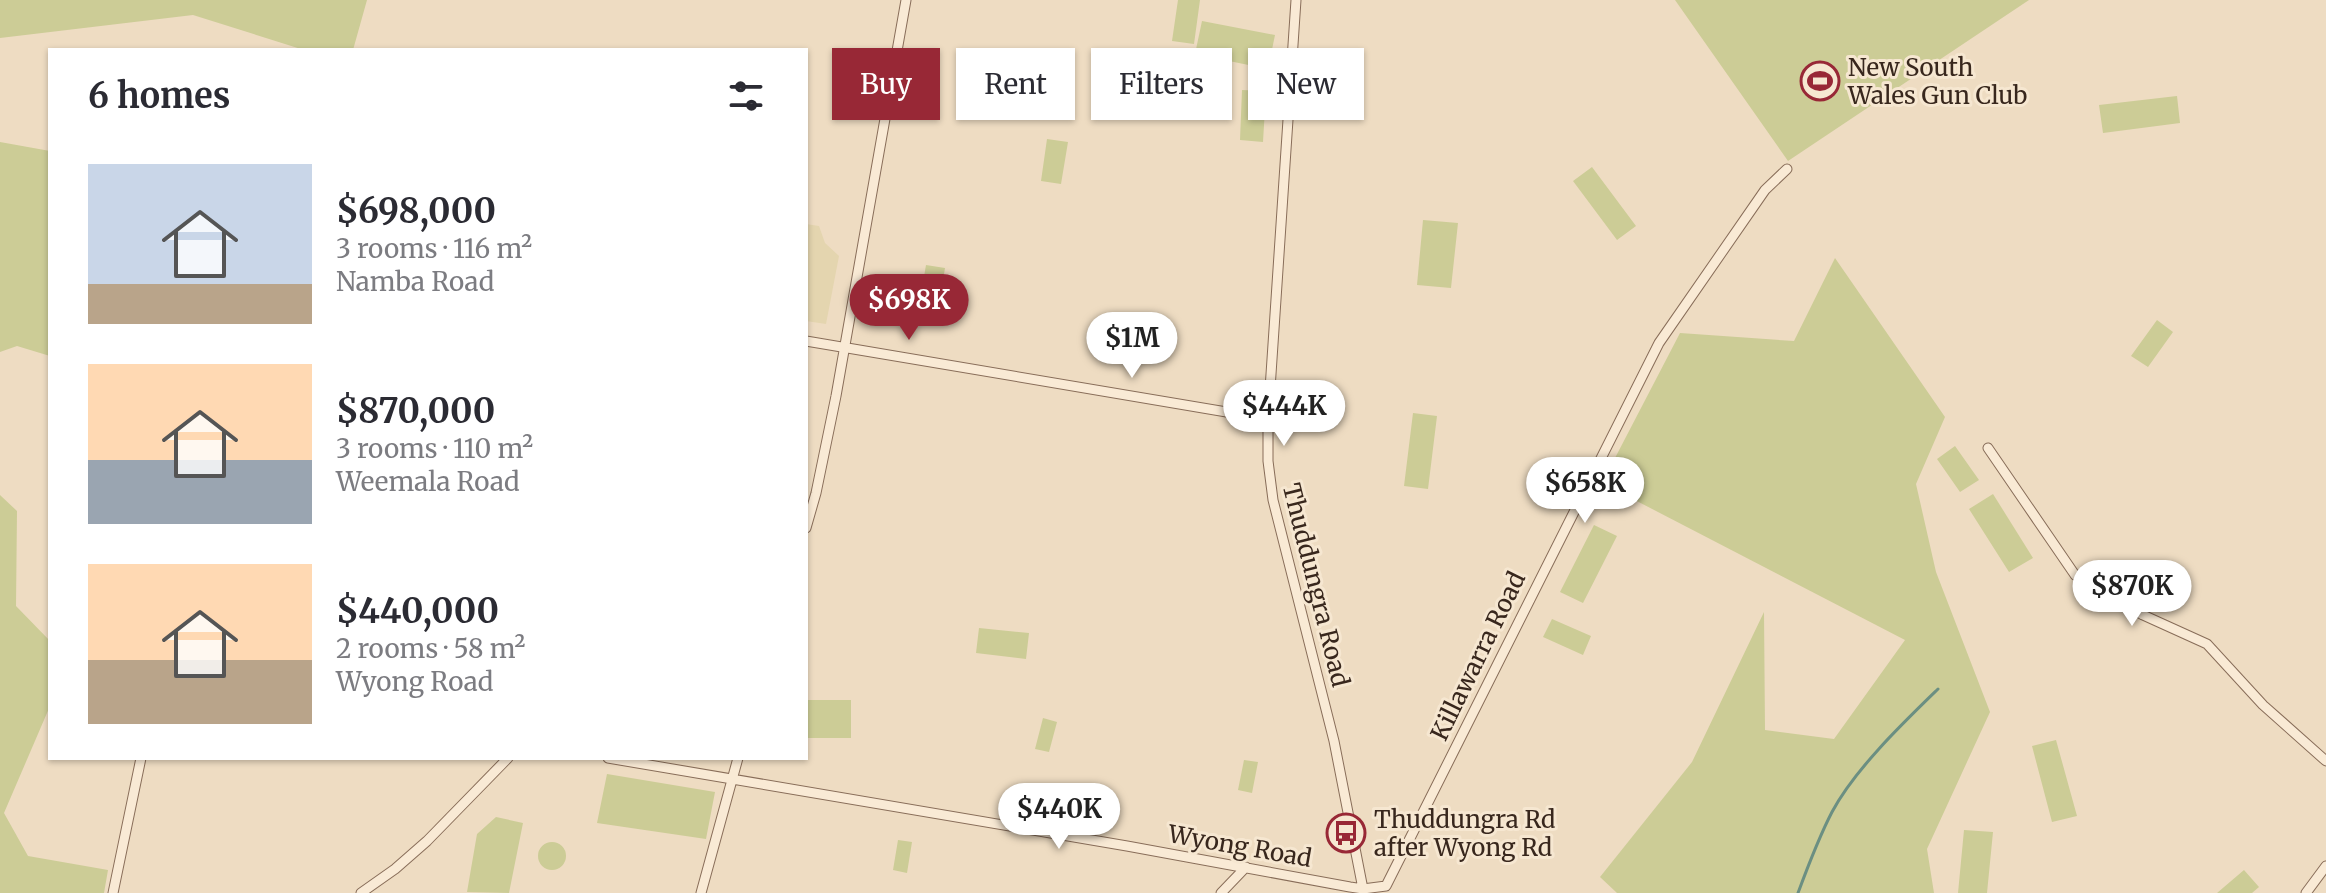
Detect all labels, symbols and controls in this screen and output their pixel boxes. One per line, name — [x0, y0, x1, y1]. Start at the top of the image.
chip: Buy — [832, 48, 940, 120]
chip: Rent — [956, 48, 1075, 120]
chip: Filters — [1091, 48, 1232, 120]
chip: New — [1248, 48, 1364, 120]
place label: New South Wales Gun Club — [1847, 52, 2027, 111]
sports icon: New South Wales Gun Club — [1799, 60, 1841, 102]
icon: filters — [724, 74, 768, 118]
text: 6 homes — [88, 75, 230, 117]
text: $698,000 — [336, 190, 496, 232]
icon: home — [152, 196, 248, 292]
text: 3 rooms · 116 m² — [336, 232, 532, 265]
text: Namba Road — [336, 265, 494, 298]
pin: $698K — [853, 274, 965, 342]
text: $698K — [868, 283, 950, 316]
pin: $1M — [1093, 312, 1171, 380]
text: $1M — [1104, 321, 1160, 354]
pin: $444K — [1228, 380, 1340, 448]
text: $444K — [1241, 389, 1327, 422]
text: $870,000 — [336, 390, 495, 432]
icon: home — [152, 396, 248, 492]
text: 3 rooms · 110 m² — [336, 432, 533, 465]
pin: $658K — [1529, 457, 1641, 525]
text: Weemala Road — [336, 465, 520, 498]
text: $658K — [1544, 466, 1626, 499]
street label: Thuddungra Road — [1276, 480, 1356, 690]
pin: $870K — [2076, 560, 2188, 628]
street label: Killawarra Road — [1424, 567, 1532, 745]
text: $870K — [2091, 569, 2173, 602]
text: $440,000 — [336, 590, 499, 632]
icon: home — [152, 596, 248, 692]
text: 2 rooms · 58 m² — [336, 632, 525, 665]
text: Wyong Road — [336, 665, 493, 698]
pin: $440K — [1003, 783, 1115, 851]
text: $440K — [1016, 792, 1102, 825]
place label: Thuddungra Rd after Wyong Rd — [1374, 804, 1555, 863]
bus stop icon: Thuddungra Rd after Wyong Rd — [1325, 812, 1367, 854]
street label: Wyong Road — [1165, 818, 1314, 874]

